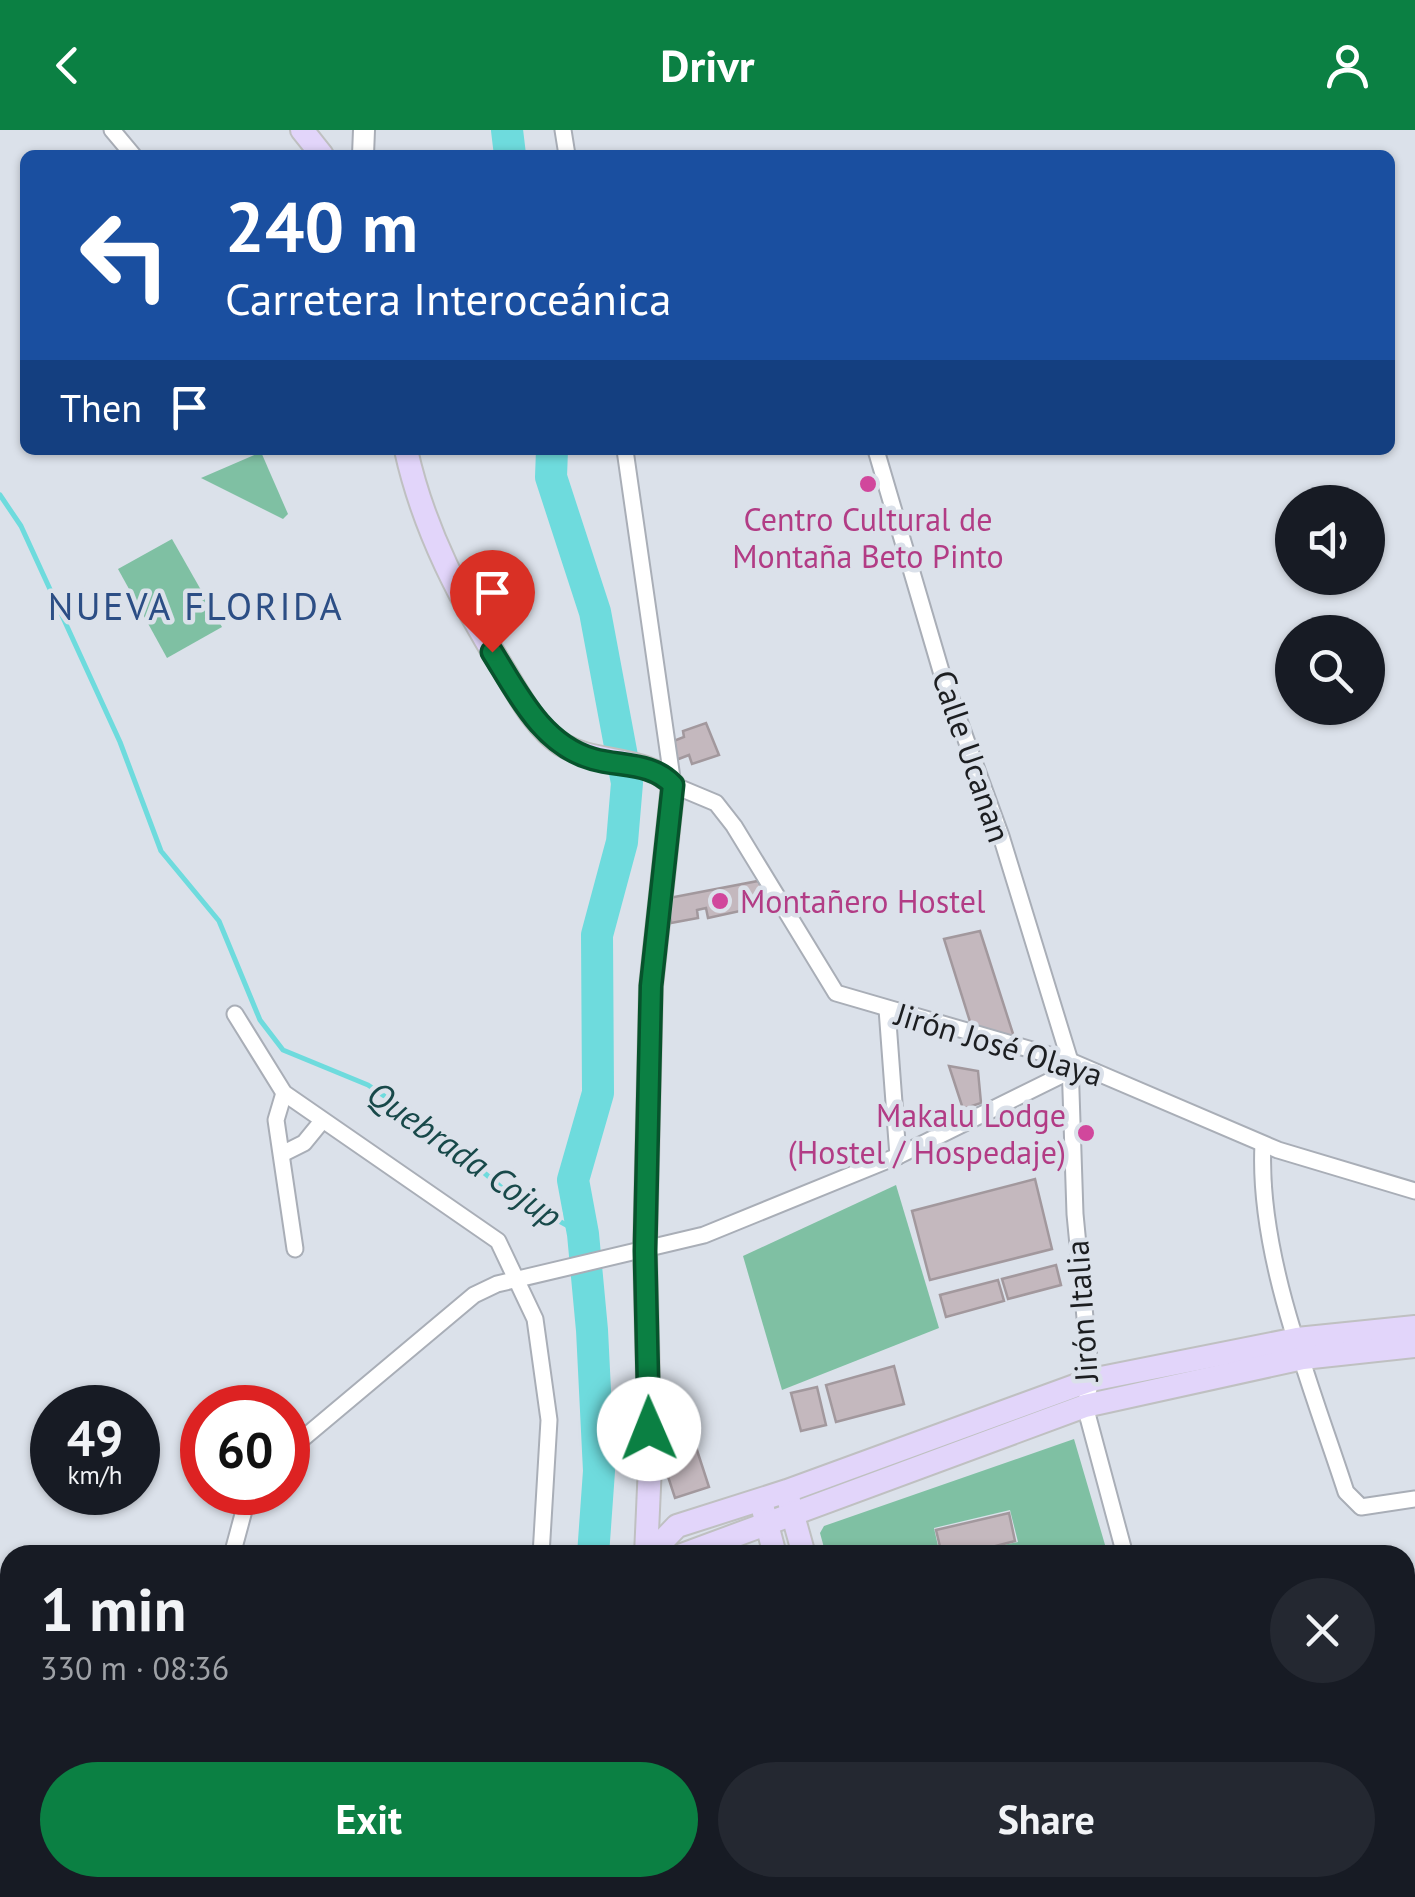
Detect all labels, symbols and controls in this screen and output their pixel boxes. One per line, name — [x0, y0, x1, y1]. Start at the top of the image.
text: Drivr — [660, 36, 755, 94]
icon: back — [40, 38, 95, 93]
icon: person — [1320, 38, 1375, 93]
text: 240 m — [225, 181, 418, 271]
icon: left — [60, 190, 190, 320]
text: Carretera Interoceánica — [225, 269, 671, 327]
icon: arrive — [162, 380, 217, 435]
text: Then — [60, 383, 142, 432]
marker: Centro Cultural de Montaña Beto Pinto — [857, 473, 879, 495]
map controls — [1275, 485, 1385, 725]
button: sound — [1275, 485, 1385, 595]
place label: Centro Cultural de Montaña Beto Pinto — [732, 498, 1004, 577]
pin — [450, 550, 535, 653]
icon: arrive — [465, 565, 520, 620]
district label: NUEVA FLORIDA — [48, 581, 344, 630]
button: search — [1275, 615, 1385, 725]
street label: Calle Ucanan — [923, 664, 1021, 848]
place label: Montañero Hostel — [740, 880, 986, 922]
marker: Montañero Hostel — [709, 890, 731, 912]
street label: Jirón José Olaya — [888, 992, 1108, 1095]
water label: Quebrada Cojup — [359, 1070, 571, 1238]
place label: Makalu Lodge (Hostel / Hospedaje) — [788, 1094, 1066, 1173]
marker: Makalu Lodge (Hostel / Hospedaje) — [1075, 1122, 1097, 1144]
street label: Jirón Italia — [1055, 1239, 1107, 1385]
position arrow — [597, 1377, 701, 1481]
speed limit sign: 60 — [180, 1385, 310, 1515]
text: 49 — [67, 1405, 123, 1470]
text: km/h — [68, 1459, 122, 1491]
text: 1 min — [40, 1570, 186, 1648]
button: close — [1270, 1578, 1375, 1683]
text: 330 m · 08:36 — [40, 1647, 229, 1689]
button: Exit — [40, 1762, 698, 1877]
button: Share — [718, 1762, 1375, 1877]

